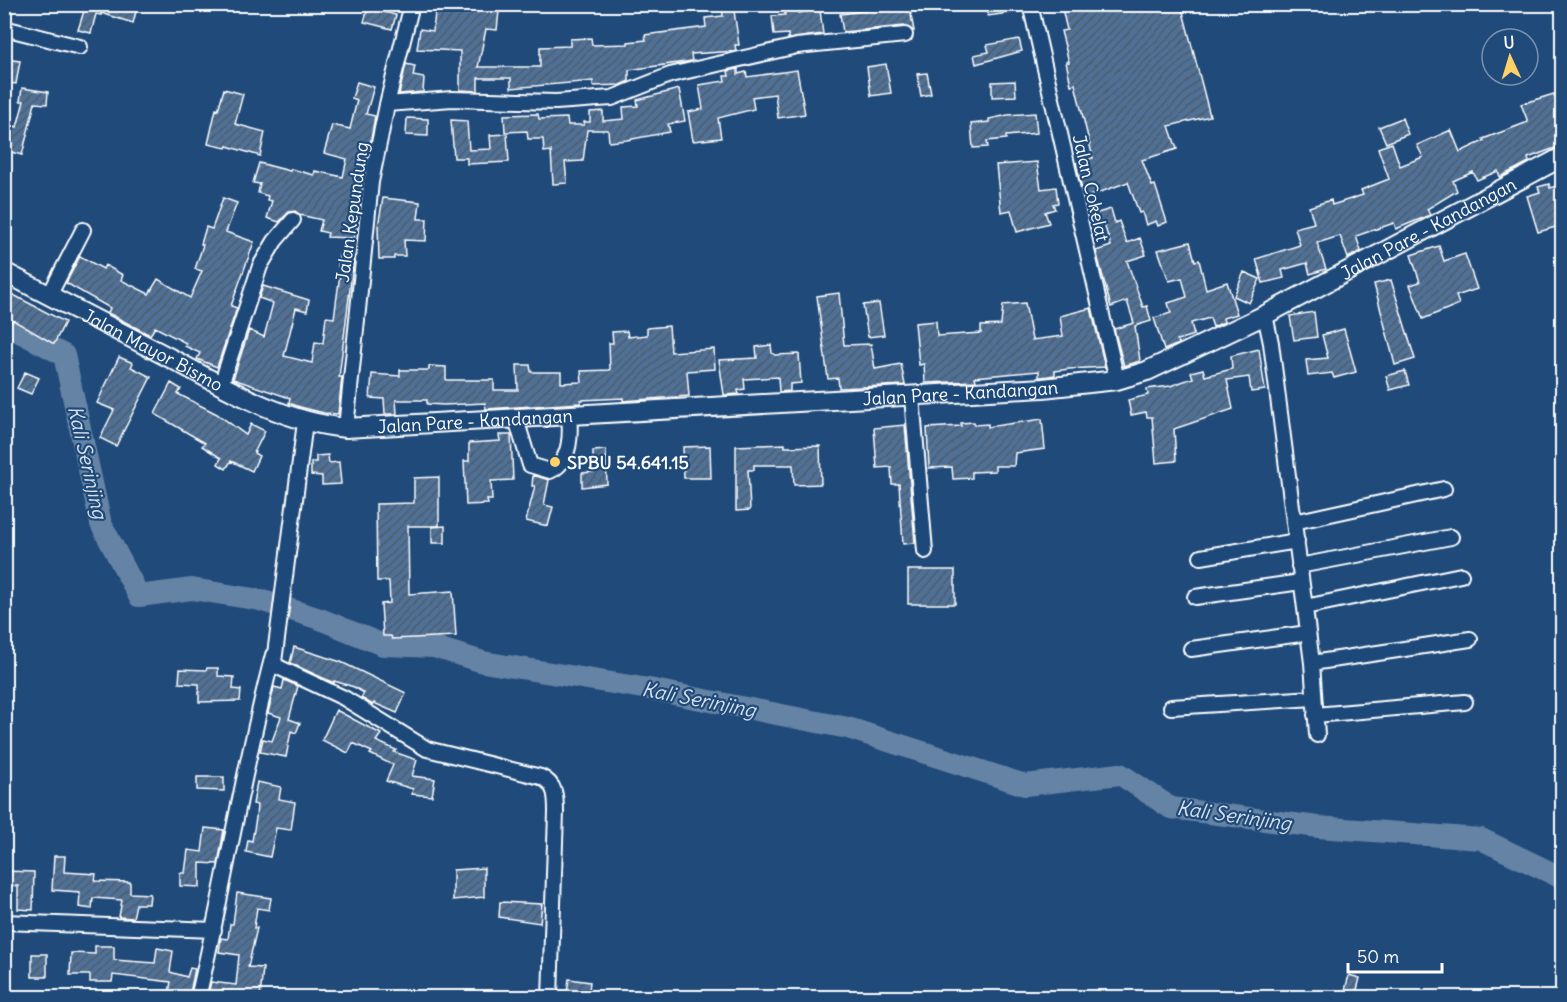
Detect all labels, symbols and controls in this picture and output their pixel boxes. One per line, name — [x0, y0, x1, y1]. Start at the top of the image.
north arrow — [1480, 27, 1540, 87]
text: U — [1503, 32, 1515, 52]
street label: Jalan Cokelat — [1068, 132, 1114, 244]
street label: Jalan Kepundung — [331, 140, 373, 284]
street label: Jalan Pare - Kandangan — [1336, 172, 1520, 284]
street label: Jalan Mayor Bismo — [79, 303, 227, 396]
street label: Jalan Pare - Kandangan — [862, 375, 1059, 410]
water label: Kali Serinjing — [63, 403, 114, 523]
street label: Jalan Pare - Kandangan — [377, 404, 573, 438]
place label: SPBU 54.641.15 — [567, 451, 689, 474]
marker: SPBU 54.641.15 — [548, 455, 562, 469]
water label: Kali Serinjing — [640, 676, 760, 723]
water label: Kali Serinjing — [1175, 795, 1295, 836]
scale bar — [1348, 936, 1442, 974]
text: 50 m — [1357, 945, 1399, 968]

